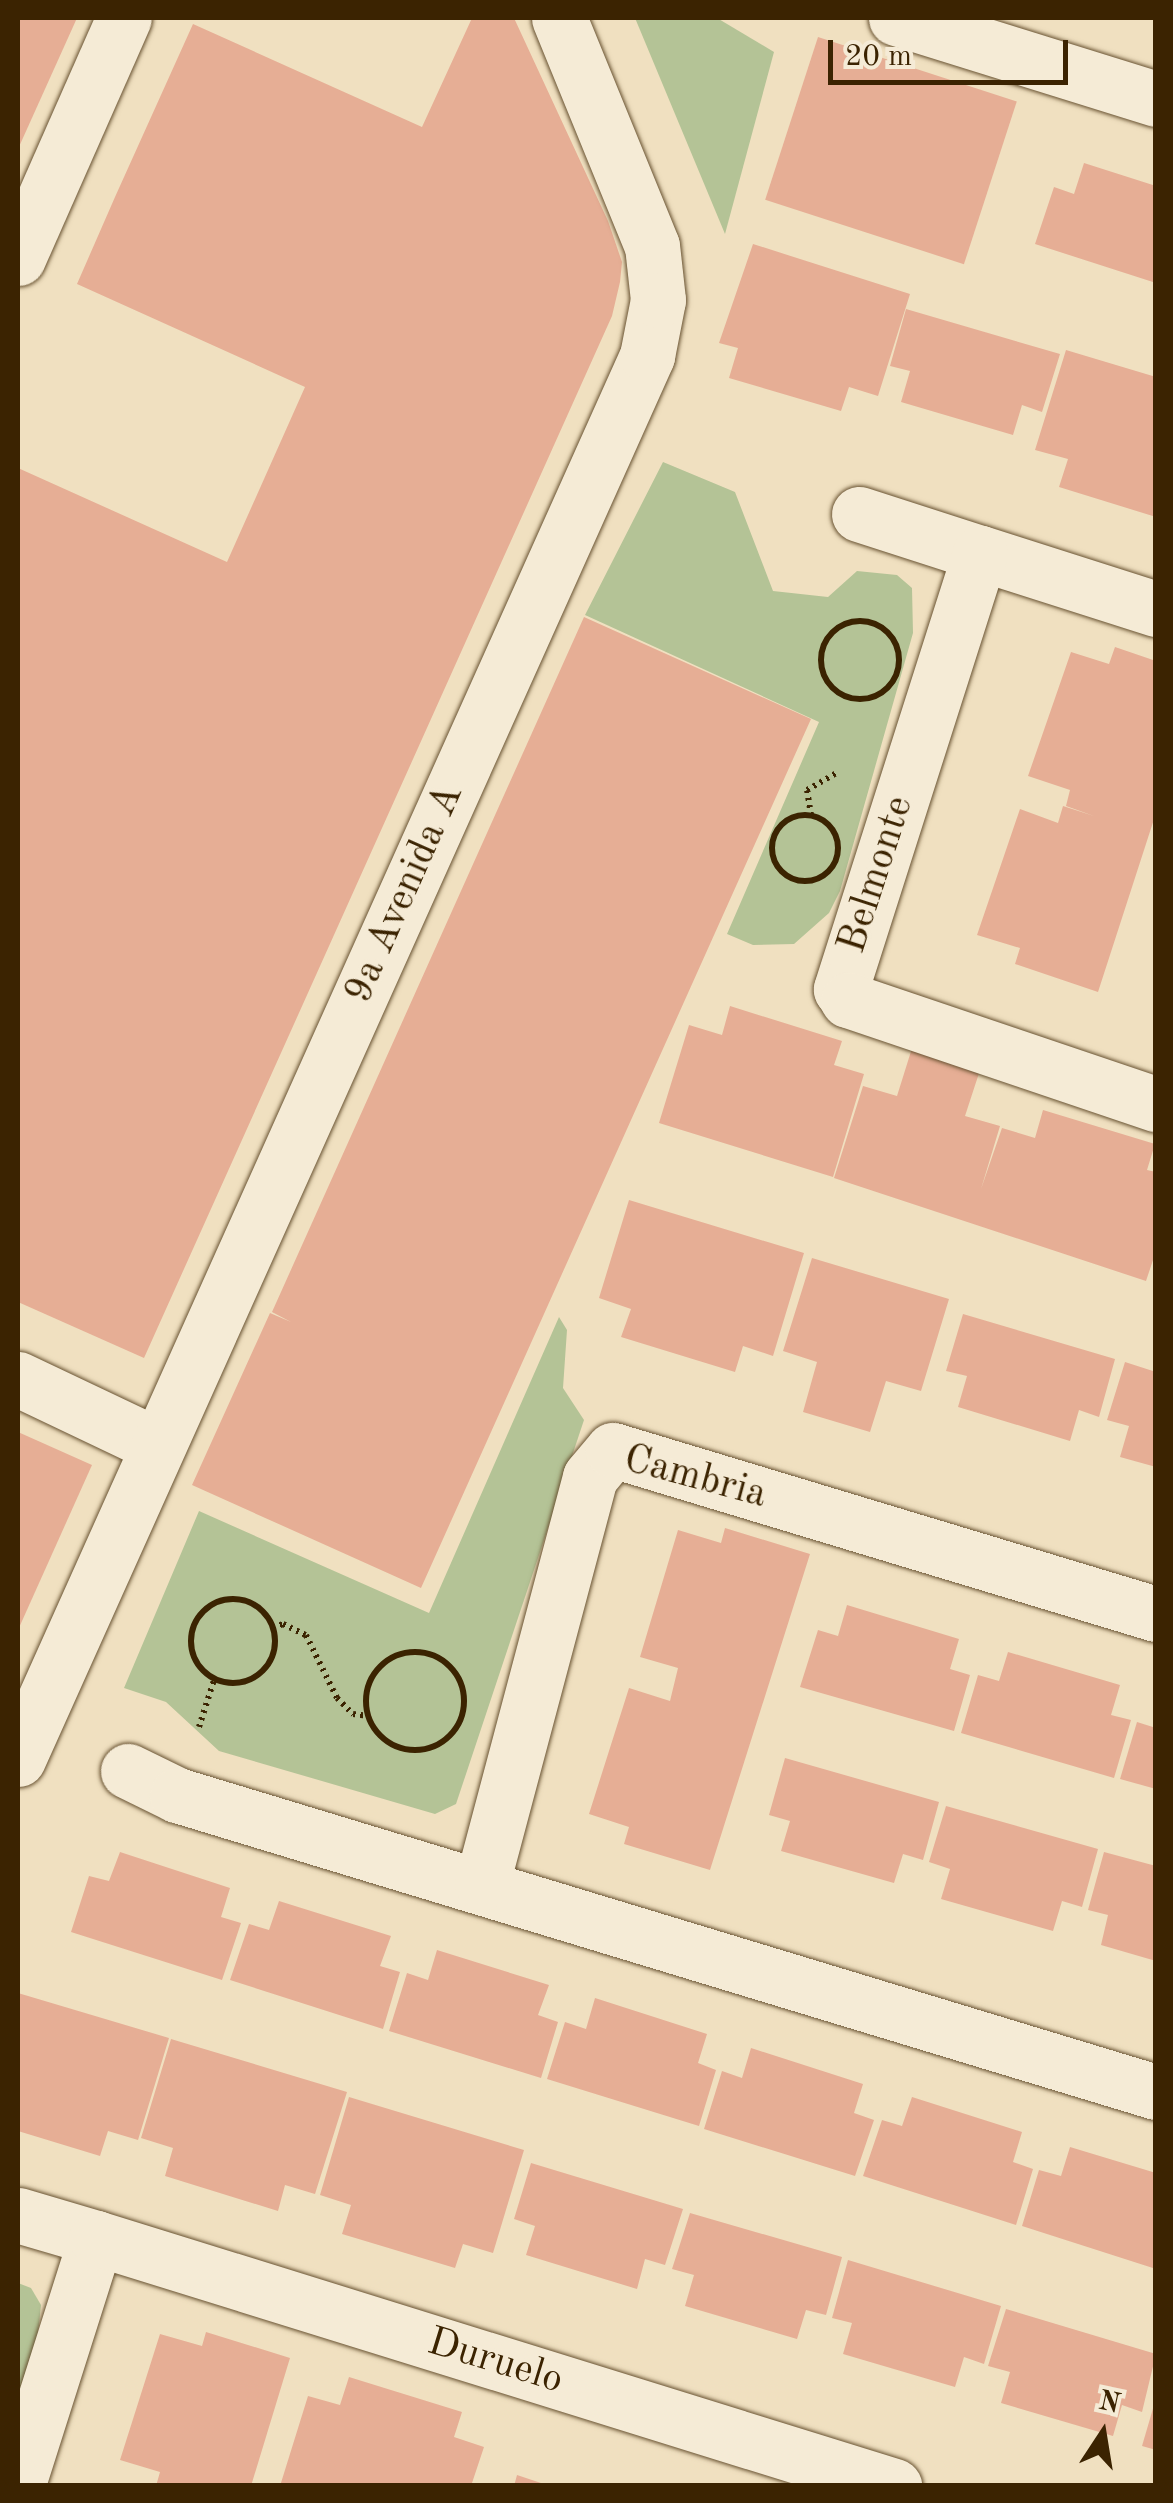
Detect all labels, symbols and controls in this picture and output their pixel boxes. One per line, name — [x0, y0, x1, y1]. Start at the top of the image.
scale bar — [833, 20, 1073, 82]
text: 20 m — [845, 42, 912, 72]
street label: 9a Avenida A — [335, 777, 475, 1011]
street label: Belmonte — [829, 790, 925, 960]
street label: Cambria — [618, 1436, 772, 1520]
street label: Duruelo — [421, 2319, 569, 2405]
north arrow — [1053, 2383, 1153, 2483]
text: N — [1096, 2388, 1123, 2420]

